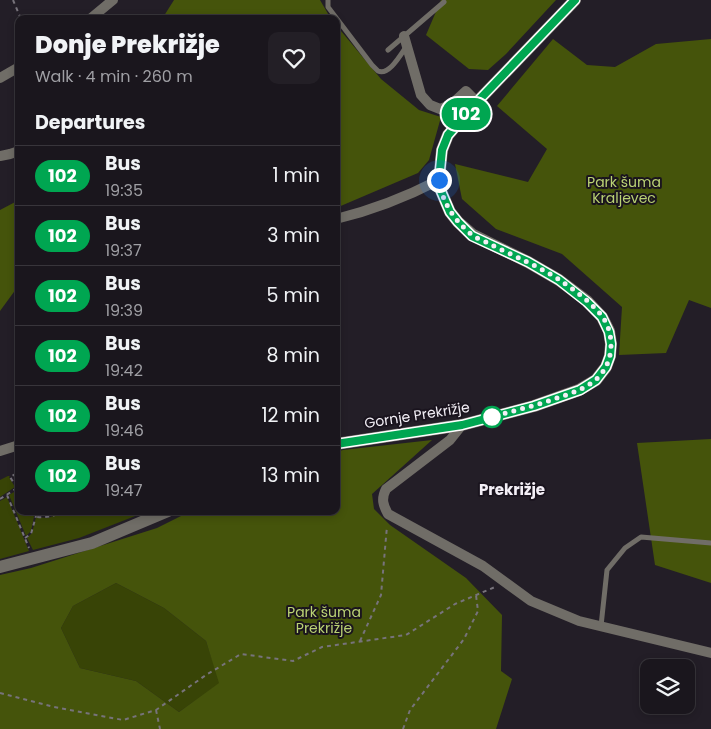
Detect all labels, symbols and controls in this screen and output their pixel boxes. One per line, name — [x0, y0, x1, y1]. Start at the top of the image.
text: Donje Prekrižje — [35, 28, 220, 61]
button: heart — [268, 32, 320, 84]
text: Walk · 4 min · 260 m — [35, 65, 193, 88]
line badge: 102 — [437, 98, 495, 130]
text: 102 — [452, 101, 480, 126]
text: Departures — [35, 109, 145, 136]
text: Bus — [105, 150, 141, 177]
text: 1 min — [272, 162, 320, 189]
text: 102 — [48, 163, 77, 188]
your location — [427, 168, 452, 193]
park label: Park šuma Kraljevec — [587, 172, 661, 208]
text: 19:35 — [105, 179, 143, 202]
text: Bus — [105, 210, 141, 237]
text: 3 min — [267, 222, 320, 249]
text: 102 — [48, 223, 77, 248]
text: 19:37 — [105, 239, 142, 262]
text: Bus — [105, 270, 141, 297]
text: 5 min — [267, 282, 320, 309]
text: 102 — [48, 283, 77, 308]
text: 19:39 — [105, 299, 143, 322]
text: Bus — [105, 330, 141, 357]
text: 8 min — [267, 342, 320, 369]
text: 102 — [48, 343, 77, 368]
text: 19:42 — [105, 359, 143, 382]
text: Bus — [105, 390, 141, 417]
street label: Gornje Prekrižje — [363, 397, 471, 433]
text: 12 min — [262, 402, 320, 429]
text: 102 — [48, 403, 77, 428]
unlabelled marker — [481, 406, 503, 428]
text: 19:46 — [105, 419, 144, 442]
text: Bus — [105, 450, 141, 477]
text: 13 min — [261, 462, 320, 489]
text: 102 — [48, 463, 77, 488]
text: 19:47 — [105, 479, 142, 502]
district label: Prekrižje — [479, 479, 545, 500]
park label: Park šuma Prekrižje — [287, 602, 361, 638]
map controls — [640, 659, 695, 714]
button: layers — [640, 659, 695, 714]

